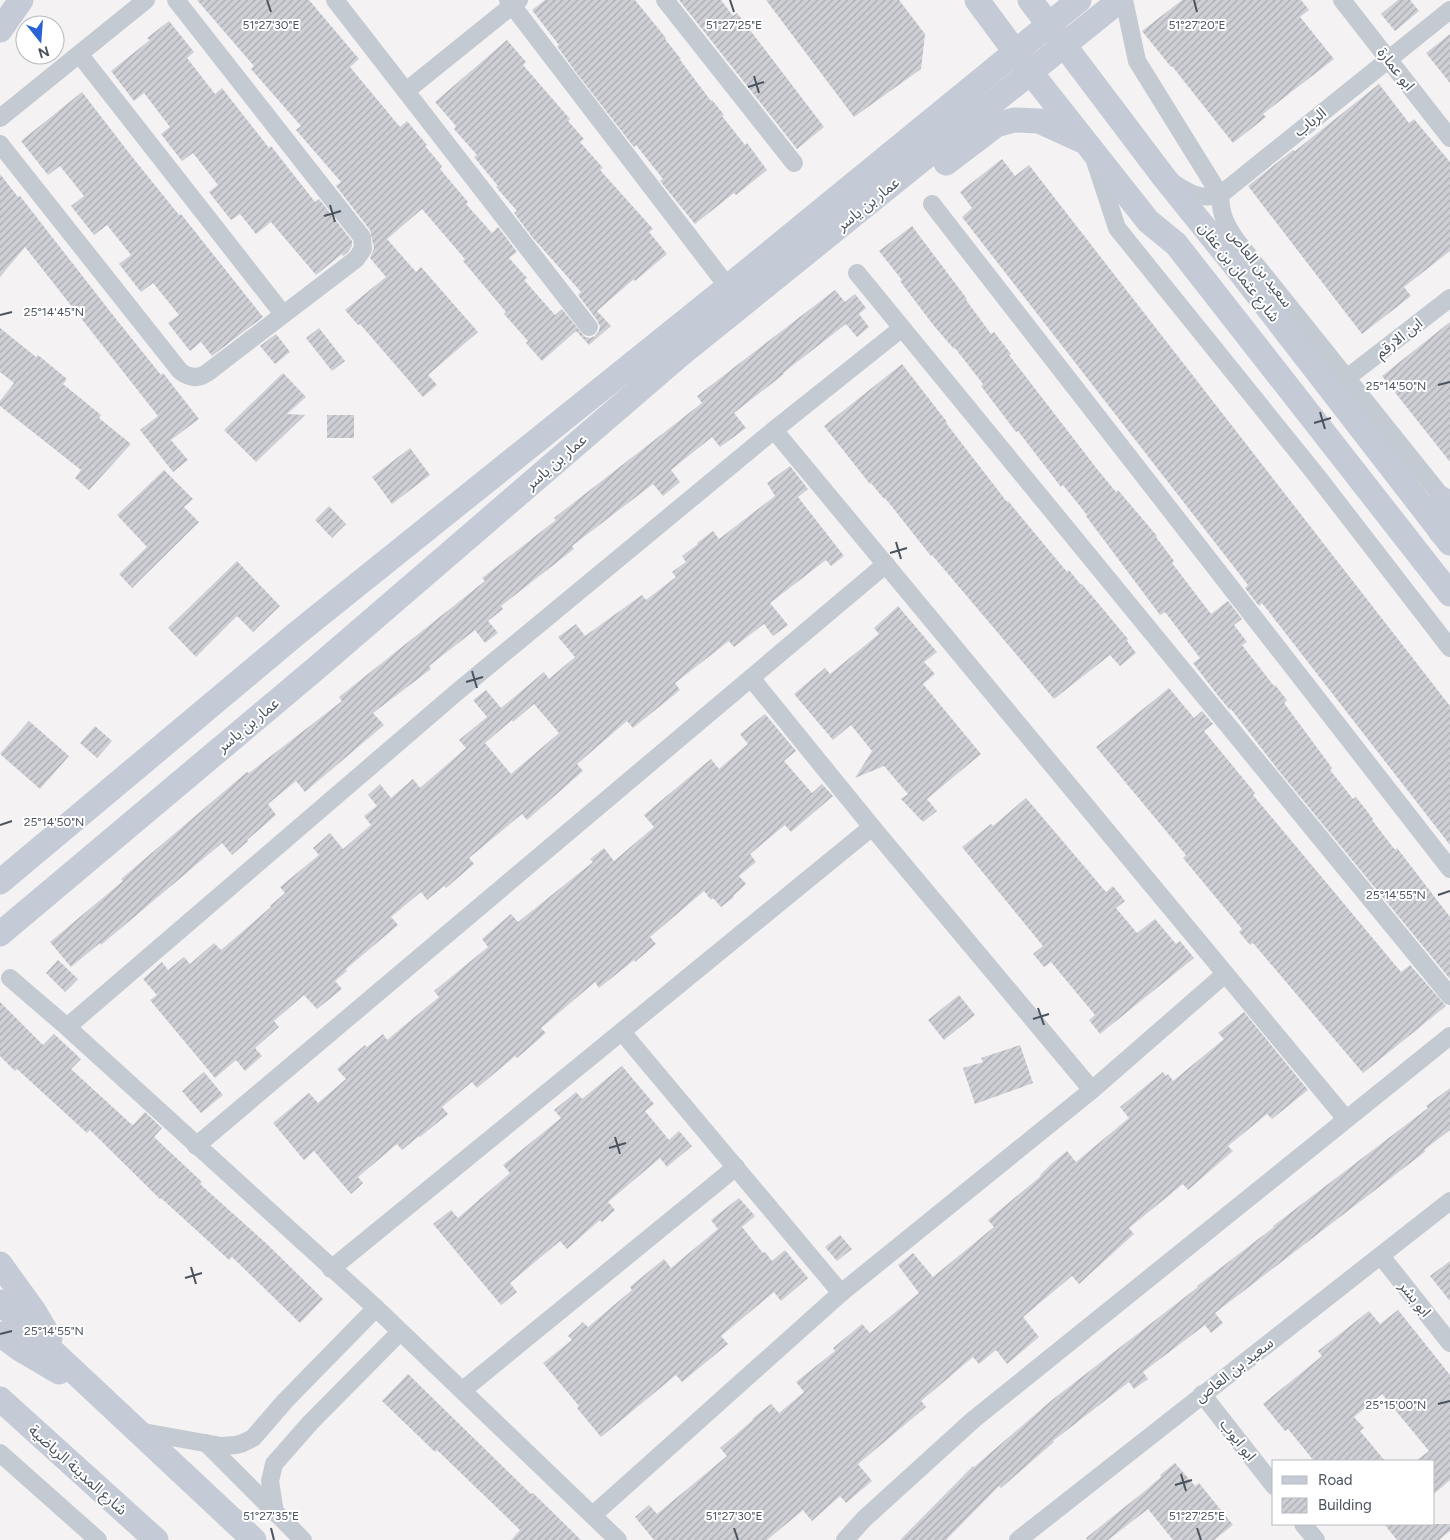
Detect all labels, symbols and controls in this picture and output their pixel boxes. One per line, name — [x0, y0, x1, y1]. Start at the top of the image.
north arrow — [15, 15, 65, 65]
text: 51°27'30"E — [242, 18, 300, 32]
text: 51°27'25"E — [706, 18, 762, 32]
text: 51°27'20"E — [1168, 18, 1226, 32]
text: N — [36, 42, 51, 62]
street label: ابو عمارة — [1374, 44, 1418, 94]
street label: الرباب — [1290, 104, 1330, 140]
street label: عمار بن ياسر — [832, 173, 903, 235]
street label: شارع عثمان بن عفان — [1192, 219, 1284, 327]
street label: سعيد بن العاص — [1224, 225, 1296, 311]
text: 25°14'45"N — [24, 305, 84, 319]
street label: ابن الارقم — [1372, 314, 1427, 364]
text: 25°14'50"N — [1366, 379, 1426, 393]
street label: عمار بن ياسر — [521, 430, 591, 494]
street label: عمار بن ياسر — [213, 694, 283, 757]
text: 25°14'50"N — [24, 815, 84, 829]
text: 25°14'55"N — [1366, 888, 1426, 902]
street label: ابو بشر — [1394, 1277, 1435, 1321]
text: 25°14'55"N — [24, 1324, 84, 1338]
street label: سعيد بن العاص — [1191, 1334, 1277, 1406]
text: 25°15'00"N — [1366, 1398, 1426, 1412]
street label: ابو ايوب — [1216, 1415, 1260, 1465]
street label: شارع المدينة الرياضية — [23, 1421, 131, 1521]
legend — [1272, 1460, 1435, 1525]
text: Road — [1318, 1471, 1353, 1489]
text: Building — [1318, 1496, 1372, 1514]
text: 51°27'35"E — [243, 1509, 299, 1523]
text: 51°27'30"E — [705, 1509, 763, 1523]
text: 51°27'25"E — [1169, 1509, 1225, 1523]

